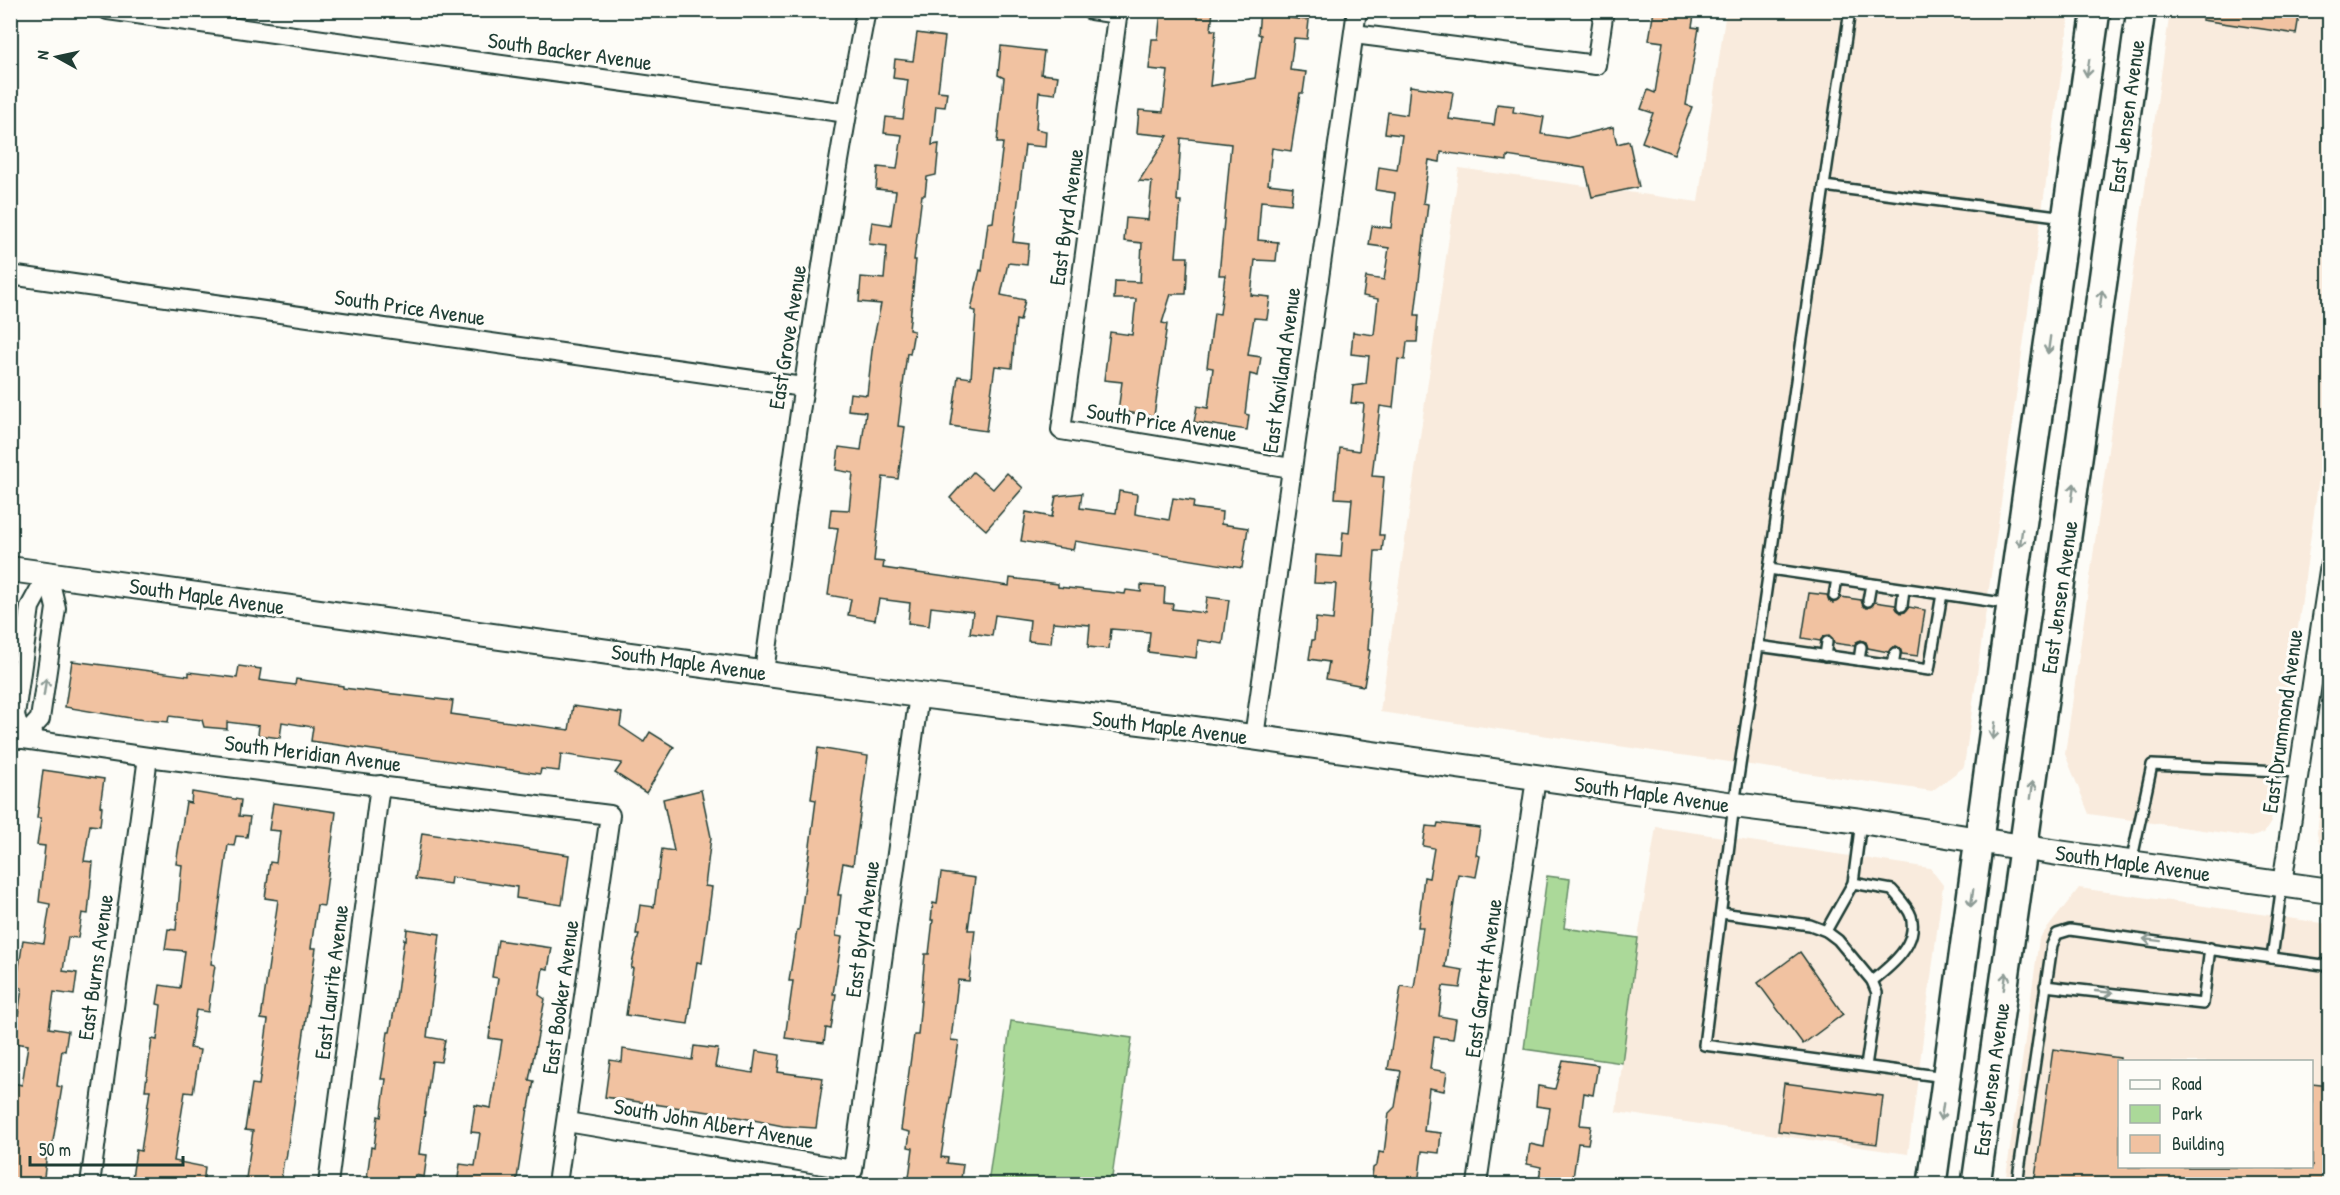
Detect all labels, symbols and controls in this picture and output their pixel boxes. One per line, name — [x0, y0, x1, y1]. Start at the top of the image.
street label: South Backer Avenue — [486, 25, 654, 77]
north arrow — [27, 27, 87, 87]
street label: East Jensen Avenue — [2100, 37, 2152, 194]
text: N — [31, 49, 54, 61]
one-way arrow — [2083, 58, 2094, 78]
street label: East Byrd Avenue — [1042, 146, 1090, 287]
street label: East Grove Avenue — [761, 262, 813, 411]
street label: South Price Avenue — [333, 282, 487, 332]
street label: East Kaviland Avenue — [1255, 285, 1308, 455]
one-way arrow — [2095, 290, 2106, 310]
one-way arrow — [2043, 334, 2054, 354]
street label: South Price Avenue — [1085, 395, 1240, 449]
one-way arrow — [2068, 483, 2079, 503]
street label: East Jensen Avenue — [2033, 518, 2085, 675]
one-way arrow — [2015, 527, 2026, 547]
street label: South Maple Avenue — [128, 570, 287, 622]
street label: East Drummond Avenue — [2254, 627, 2310, 815]
street label: South Maple Avenue — [610, 636, 769, 688]
one-way arrow — [39, 678, 50, 698]
street label: South Maple Avenue — [1091, 703, 1250, 751]
one-way arrow — [1989, 720, 2000, 740]
street label: South Meridian Avenue — [223, 727, 403, 779]
street label: South Maple Avenue — [1573, 768, 1732, 820]
one-way arrow — [2026, 780, 2037, 800]
street label: South Maple Avenue — [2054, 837, 2213, 889]
street label: East Byrd Avenue — [838, 858, 886, 999]
one-way arrow — [1966, 888, 1977, 908]
street label: East Burns Avenue — [70, 892, 120, 1042]
street label: East Garrett Avenue — [1457, 896, 1509, 1059]
street label: East Laurite Avenue — [307, 903, 355, 1061]
street label: East Booker Avenue — [534, 918, 586, 1076]
one-way arrow — [2142, 935, 2162, 946]
one-way arrow — [2000, 972, 2011, 991]
one-way arrow — [2093, 987, 2113, 998]
street label: East Jensen Avenue — [1965, 1000, 2017, 1157]
legend — [2118, 1060, 2313, 1168]
text: Road — [2172, 1071, 2202, 1096]
street label: South John Albert Avenue — [612, 1091, 816, 1155]
text: Park — [2172, 1101, 2203, 1126]
one-way arrow — [1936, 1102, 1947, 1121]
scale bar — [30, 1129, 183, 1167]
text: Building — [2172, 1131, 2224, 1156]
text: 50 m — [39, 1137, 71, 1162]

